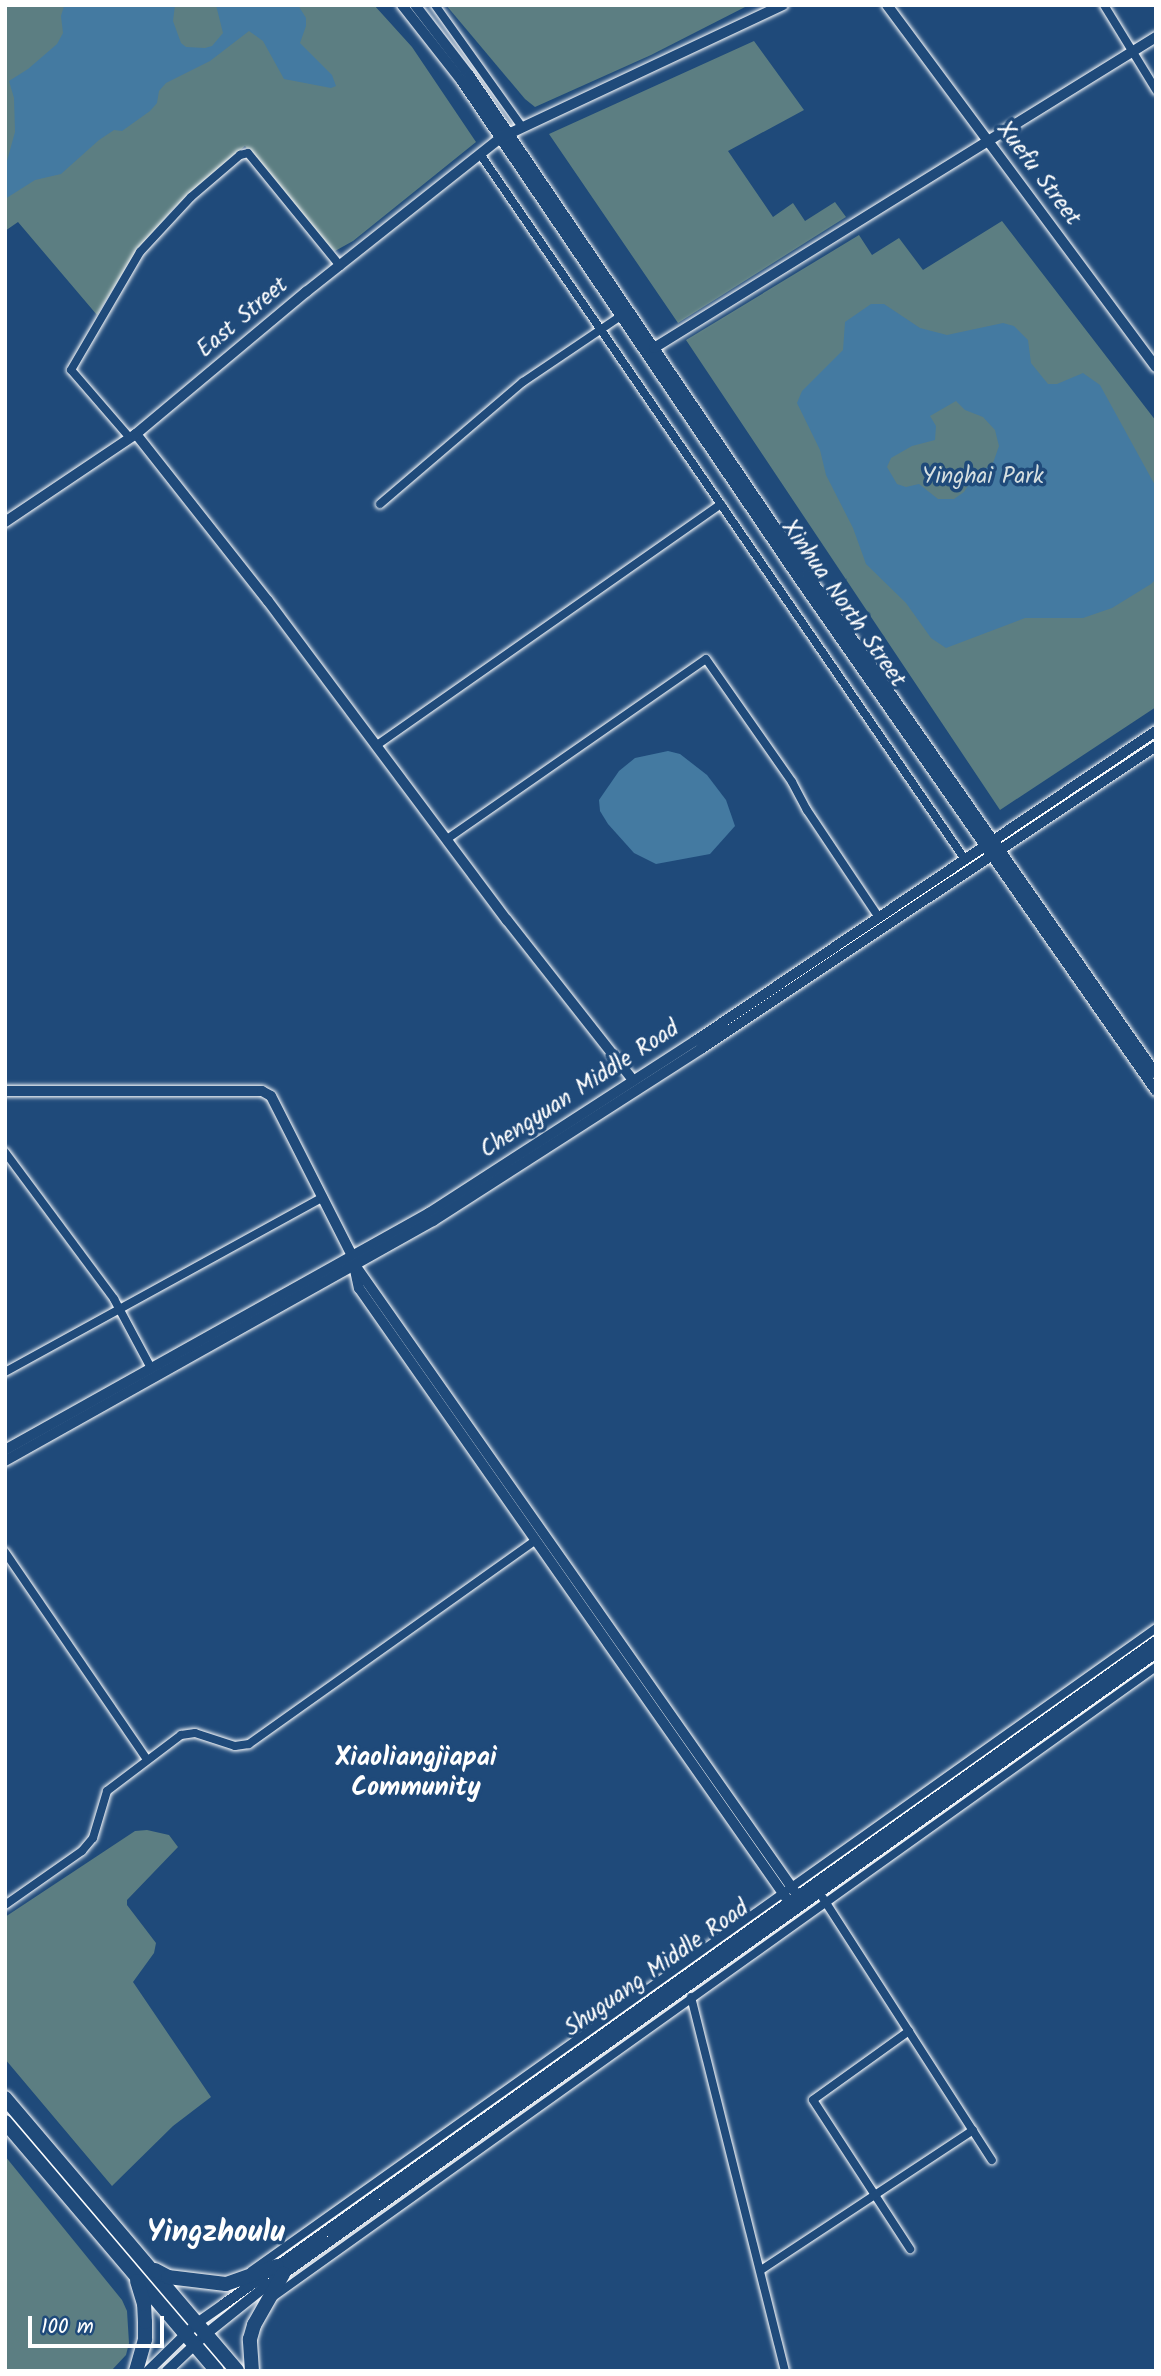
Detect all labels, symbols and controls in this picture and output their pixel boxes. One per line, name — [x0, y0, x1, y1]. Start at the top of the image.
street label: Xuefu Street — [990, 117, 1086, 231]
street label: East Street — [192, 272, 294, 364]
park label: Yinghai Park — [922, 463, 1044, 491]
street label: Xinhua North Street — [775, 515, 911, 693]
street label: Chengyuan Middle Road — [475, 1015, 685, 1165]
district label: Xiaoliangjiapai Community — [335, 1743, 497, 1804]
street label: Shuguang Middle Road — [560, 1895, 754, 2043]
district label: Yingzhoulu — [147, 2215, 285, 2251]
scale bar — [32, 2302, 168, 2346]
text: 100 m — [41, 2311, 94, 2344]

